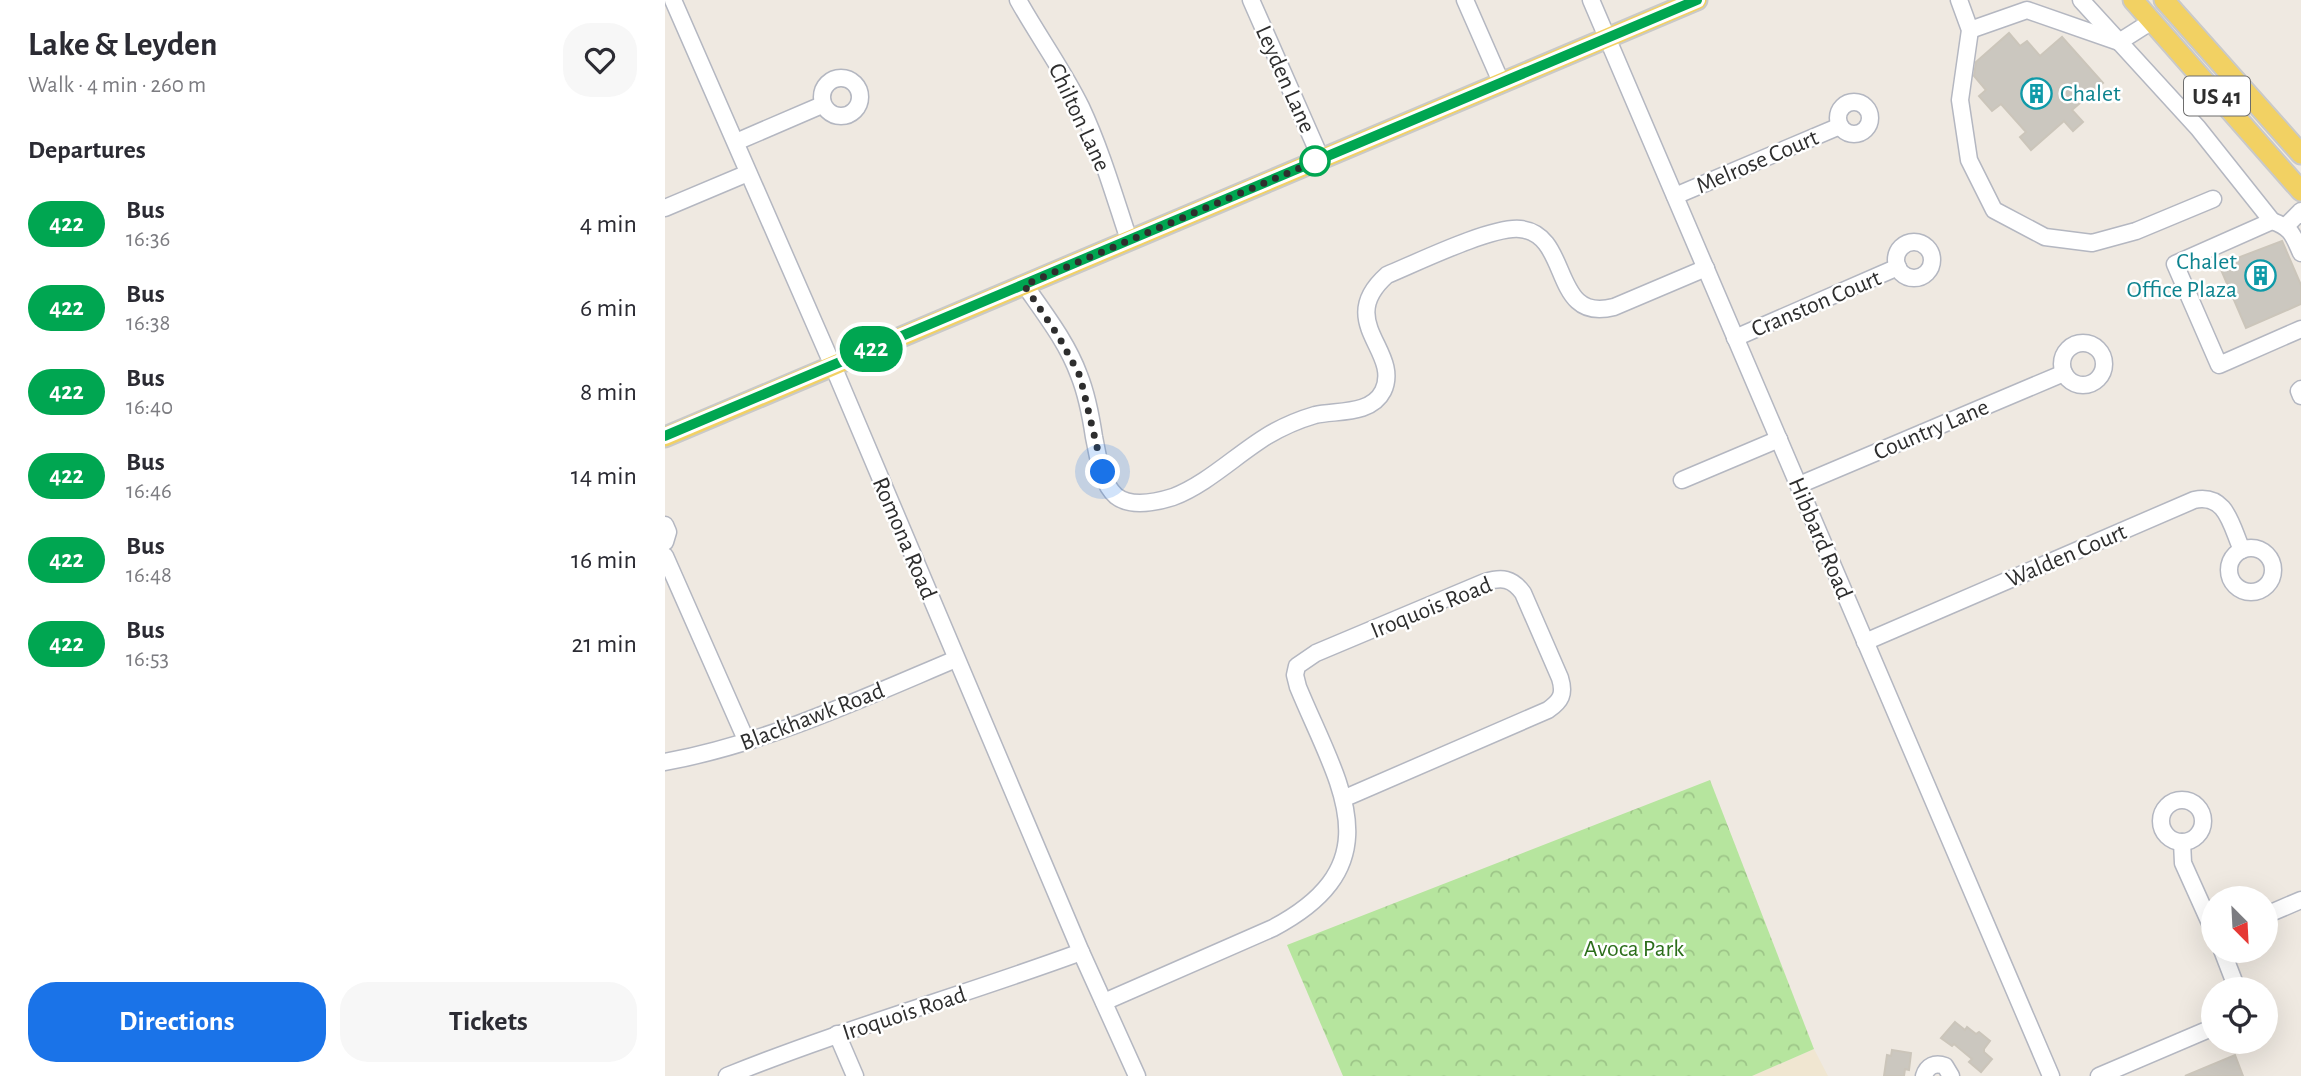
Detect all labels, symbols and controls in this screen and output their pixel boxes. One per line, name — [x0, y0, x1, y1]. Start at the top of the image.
street label: Leyden Lane — [1251, 22, 1319, 137]
button: heart — [563, 23, 637, 97]
text: Lake & Leyden — [28, 29, 217, 62]
street label: Chilton Lane — [1044, 60, 1115, 175]
text: Walk · 4 min · 260 m — [28, 74, 206, 97]
building icon: Chalet — [2020, 76, 2054, 110]
road number: US 41 — [2184, 76, 2250, 116]
place label: Chalet — [2060, 82, 2121, 106]
street label: Melrose Court — [1693, 125, 1822, 198]
text: Departures — [28, 137, 146, 163]
unlabelled marker — [1300, 146, 1330, 176]
text: Bus — [126, 197, 165, 223]
text: 4 min — [580, 211, 637, 237]
text: 422 — [49, 212, 84, 236]
text: 16:36 — [126, 228, 170, 251]
place label: Chalet Office Plaza — [2126, 250, 2237, 302]
building icon: Chalet Office Plaza — [2243, 258, 2277, 292]
street label: Cranston Court — [1748, 266, 1885, 342]
text: Bus — [126, 281, 165, 307]
text: 6 min — [580, 295, 637, 321]
text: 422 — [49, 296, 84, 320]
text: 16:38 — [126, 312, 170, 335]
line badge: 422 — [831, 326, 911, 372]
text: 422 — [854, 337, 888, 361]
text: Bus — [126, 365, 165, 391]
text: 8 min — [580, 379, 637, 405]
text: 422 — [49, 380, 84, 404]
street label: Country Lane — [1870, 395, 1992, 465]
text: 16:40 — [126, 396, 173, 419]
text: Bus — [126, 449, 165, 475]
your location — [1085, 454, 1120, 489]
text: 14 min — [571, 463, 637, 489]
text: 422 — [49, 464, 84, 488]
street label: Romona Road — [868, 474, 941, 603]
street label: Hibbard Road — [1784, 474, 1856, 603]
text: 16:46 — [126, 480, 172, 503]
street label: Walden Court — [2003, 520, 2130, 592]
text: Bus — [126, 533, 165, 559]
text: 16 min — [571, 547, 637, 573]
text: 422 — [49, 548, 84, 572]
text: 16:48 — [126, 564, 172, 587]
street label: Iroquois Road — [1367, 573, 1495, 643]
text: Bus — [126, 617, 165, 643]
text: 21 min — [571, 631, 637, 657]
text: 422 — [49, 632, 84, 656]
text: 16:53 — [126, 648, 169, 671]
street label: Blackhawk Road — [737, 678, 888, 755]
north arrow — [2201, 886, 2279, 962]
map controls — [2201, 886, 2278, 1054]
park label: Avoca Park — [1584, 937, 1684, 961]
button: locate — [2201, 977, 2278, 1054]
button: Directions — [28, 982, 326, 1062]
button: Tickets — [340, 982, 637, 1062]
street label: Iroquois Road — [840, 983, 969, 1045]

